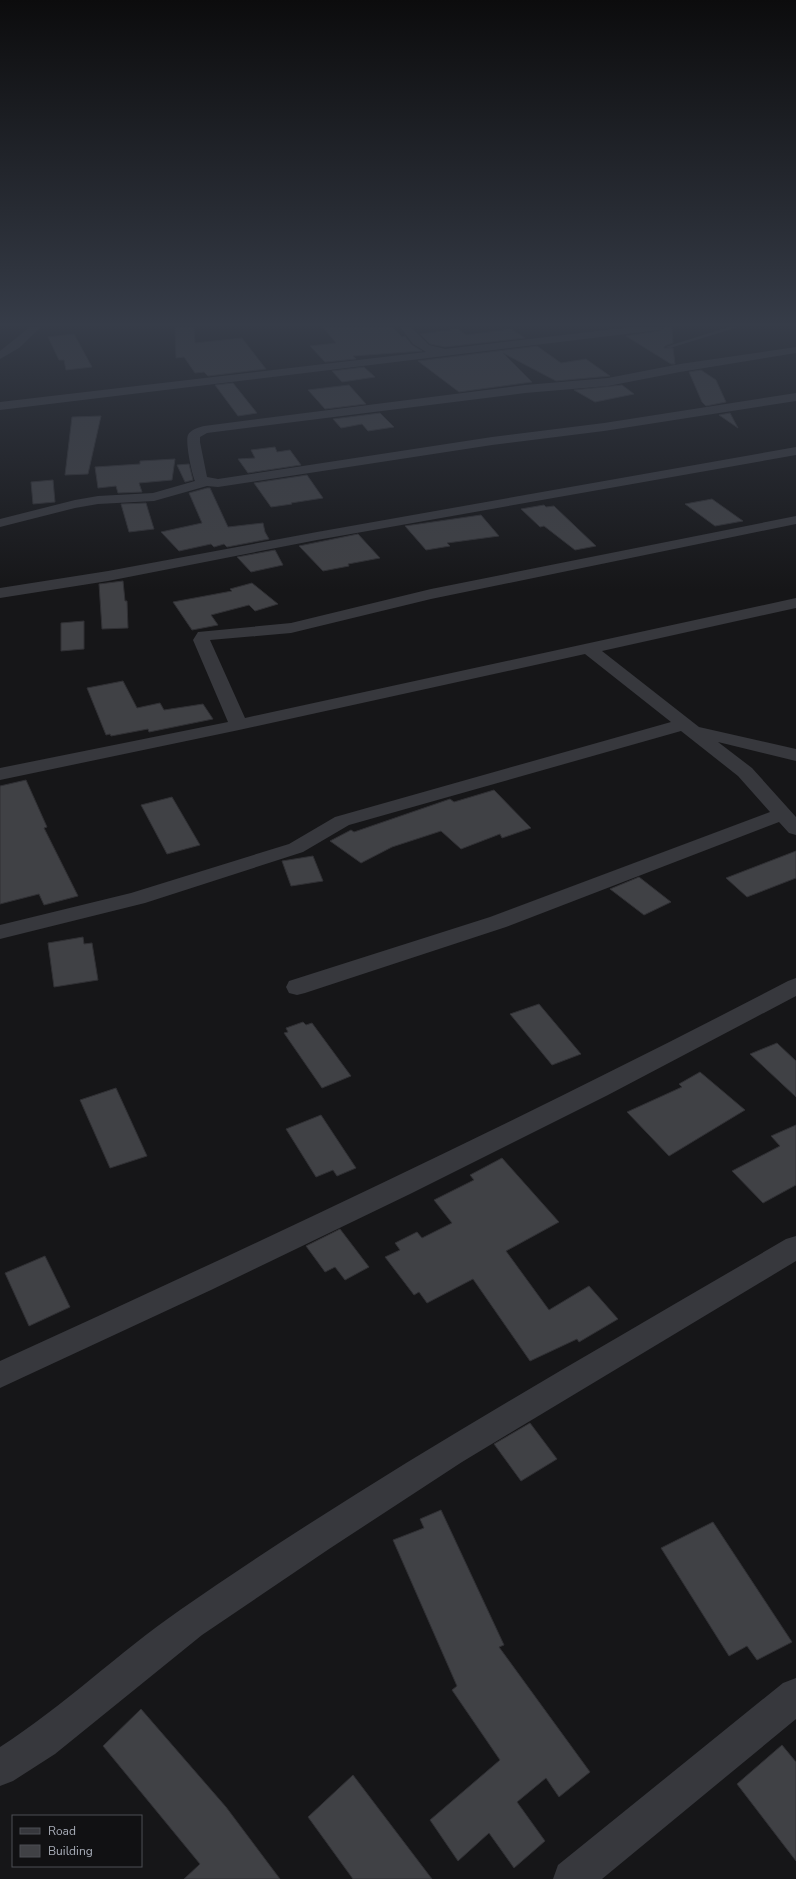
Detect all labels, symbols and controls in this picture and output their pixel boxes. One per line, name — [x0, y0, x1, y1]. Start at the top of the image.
legend — [12, 1815, 142, 1867]
text: Road — [48, 1823, 76, 1839]
text: Building — [48, 1843, 93, 1859]

